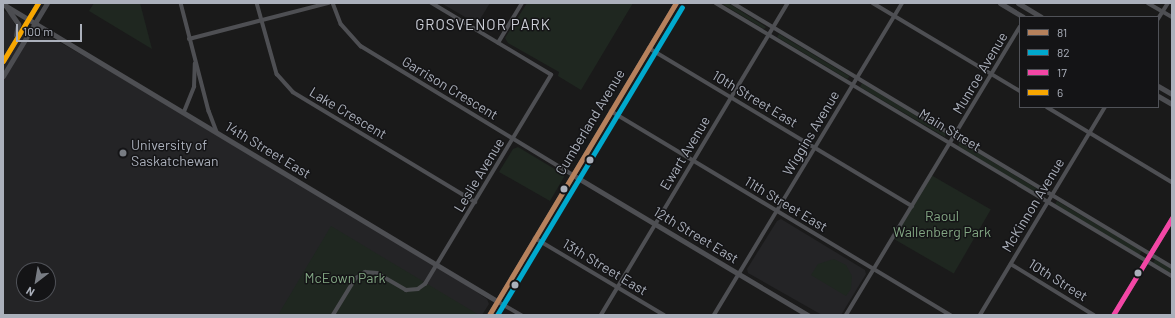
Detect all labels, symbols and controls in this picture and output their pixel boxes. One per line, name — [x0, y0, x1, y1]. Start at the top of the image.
scale bar — [18, 16, 84, 42]
district label: GROSVENOR PARK — [415, 16, 551, 34]
legend — [1019, 16, 1159, 108]
text: 100 m — [23, 24, 53, 38]
text: 81 — [1057, 25, 1067, 39]
street label: Munroe Avenue — [949, 29, 1011, 117]
text: 82 — [1057, 45, 1070, 59]
street label: Garrison Crescent — [399, 53, 501, 123]
text: 17 — [1057, 65, 1067, 79]
street label: Cumberland Avenue — [552, 66, 628, 178]
street label: 10th Street East — [709, 67, 801, 131]
street label: Lake Crescent — [306, 83, 390, 143]
text: 6 — [1057, 85, 1063, 99]
street label: Wiggins Avenue — [779, 88, 843, 178]
street label: Main Street — [916, 105, 984, 155]
street label: Ewart Avenue — [656, 113, 714, 193]
street label: 14th Street East — [222, 118, 314, 182]
street label: Leslie Avenue — [450, 135, 508, 215]
place label: University of Saskatchewan — [131, 137, 219, 170]
marker: University of Saskatchewan — [118, 148, 128, 158]
unlabelled marker — [585, 155, 595, 165]
street label: McKinnon Avenue — [998, 155, 1068, 255]
street label: 11th Street East — [741, 173, 831, 235]
unlabelled marker — [559, 184, 569, 194]
street label: 12th Street East — [650, 203, 742, 267]
park label: Raoul Wallenberg Park — [893, 208, 991, 240]
street label: 13th Street East — [560, 235, 650, 299]
street label: 10th Street — [1025, 255, 1091, 305]
north arrow — [16, 262, 56, 302]
unlabelled marker — [1133, 268, 1143, 278]
park label: McEown Park — [304, 270, 386, 286]
unlabelled marker — [510, 280, 520, 290]
text: N — [24, 284, 37, 299]

